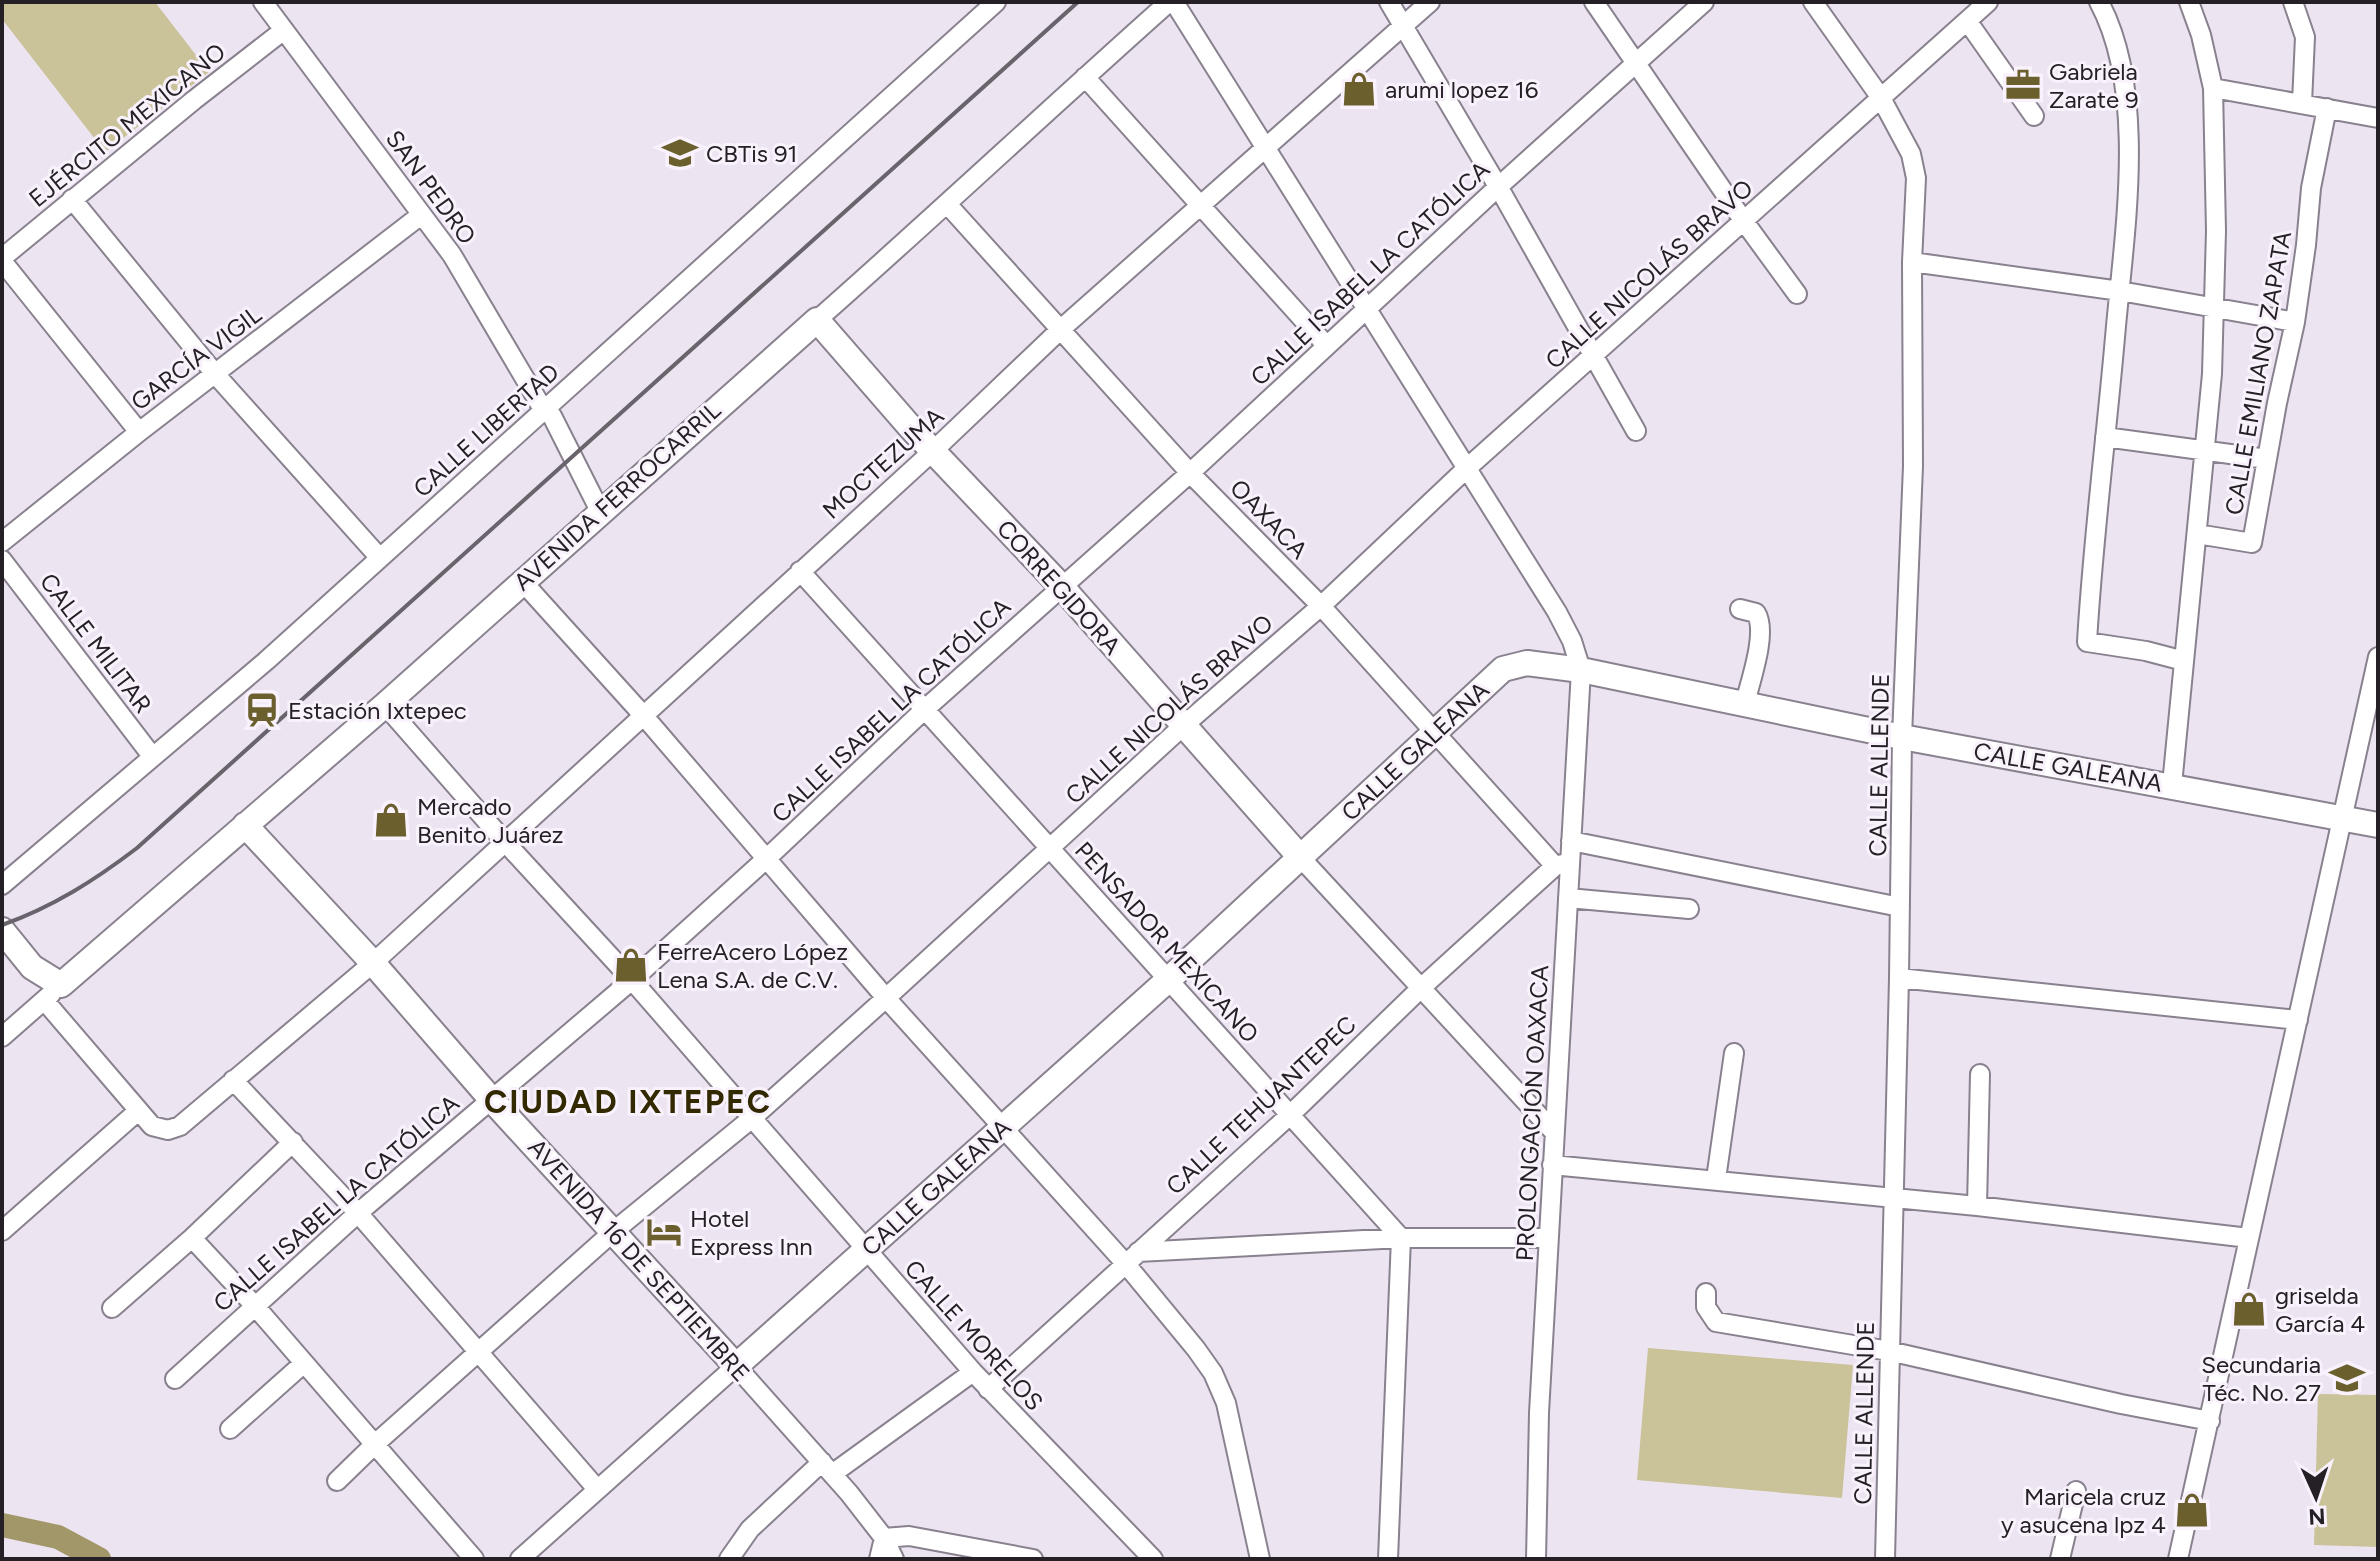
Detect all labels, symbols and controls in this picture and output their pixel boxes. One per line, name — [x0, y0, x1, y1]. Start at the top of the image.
street label: EJÉRCITO MEXICANO — [23, 37, 231, 213]
place label: Gabriela Zarate 9 — [2049, 57, 2139, 114]
office icon: Gabriela Zarate 9 — [2004, 66, 2042, 104]
shop icon: arumi lopez 16 — [1340, 70, 1378, 108]
place label: arumi lopez 16 — [1385, 75, 1538, 104]
street label: SAN PEDRO — [380, 124, 482, 250]
school or university icon: CBTis 91 — [661, 134, 699, 172]
place label: CBTis 91 — [706, 139, 797, 168]
street label: CALLE ISABEL LA CATÓLICA — [1245, 154, 1496, 391]
street label: CALLE NICOLÁS BRAVO — [1539, 173, 1759, 375]
street label: CALLE EMILIANO ZAPATA — [2219, 228, 2297, 517]
street label: GARCÍA VIGIL — [125, 299, 267, 416]
street label: CALLE LIBERTAD — [407, 357, 565, 503]
street label: AVENIDA FERROCARRIL — [508, 395, 727, 597]
street label: MOCTEZUMA — [817, 401, 950, 525]
street label: OAXACA — [1224, 473, 1314, 565]
street label: CORREGIDORA — [991, 514, 1127, 661]
street label: CALLE MILITAR — [34, 567, 158, 719]
street label: CALLE ISABEL LA CATÓLICA — [766, 591, 1017, 828]
street label: CALLE NICOLÁS BRAVO — [1059, 608, 1279, 810]
street label: CALLE ALLENDE — [1863, 673, 1895, 857]
street label: CALLE GALEANA — [1335, 675, 1495, 827]
station icon: Estación Ixtepec — [243, 691, 281, 729]
place label: Estación Ixtepec — [288, 696, 467, 725]
street label: CALLE GALEANA — [1972, 736, 2165, 798]
place label: Mercado Benito Juárez — [417, 792, 564, 849]
shop icon: Mercado Benito Juárez — [372, 801, 410, 839]
street label: PENSADOR MEXICANO — [1069, 836, 1265, 1048]
place label: FerreAcero López Lena S.A. de C.V. — [657, 937, 848, 994]
shop icon: FerreAcero López Lena S.A. de C.V. — [612, 946, 650, 984]
street label: PROLONGACIÓN OAXACA — [1510, 963, 1554, 1262]
street label: CALLE TEHUANTEPEC — [1160, 1010, 1362, 1200]
district label: CIUDAD IXTEPEC — [484, 1083, 772, 1121]
street label: CALLE ISABEL LA CATÓLICA — [207, 1088, 465, 1318]
street label: CALLE GALEANA — [855, 1112, 1017, 1262]
street label: AVENIDA 16 DE SEPTIEMBRE — [522, 1133, 756, 1387]
place label: Hotel Express Inn — [690, 1204, 813, 1261]
hotel icon: Hotel Express Inn — [645, 1213, 683, 1251]
street label: CALLE MORELOS — [899, 1254, 1049, 1416]
place label: griselda García 4 — [2275, 1281, 2365, 1338]
shop icon: griselda García 4 — [2230, 1290, 2268, 1328]
street label: CALLE ALLENDE — [1848, 1321, 1880, 1505]
place label: Secundaria Téc. No. 27 — [2201, 1350, 2321, 1407]
school or university icon: Secundaria Téc. No. 27 — [2328, 1359, 2366, 1397]
north arrow — [2276, 1457, 2356, 1537]
place label: Maricela cruz y asucena lpz 4 — [2001, 1482, 2166, 1539]
shop icon: Maricela cruz y asucena lpz 4 — [2173, 1491, 2211, 1529]
text: N — [2308, 1503, 2326, 1530]

